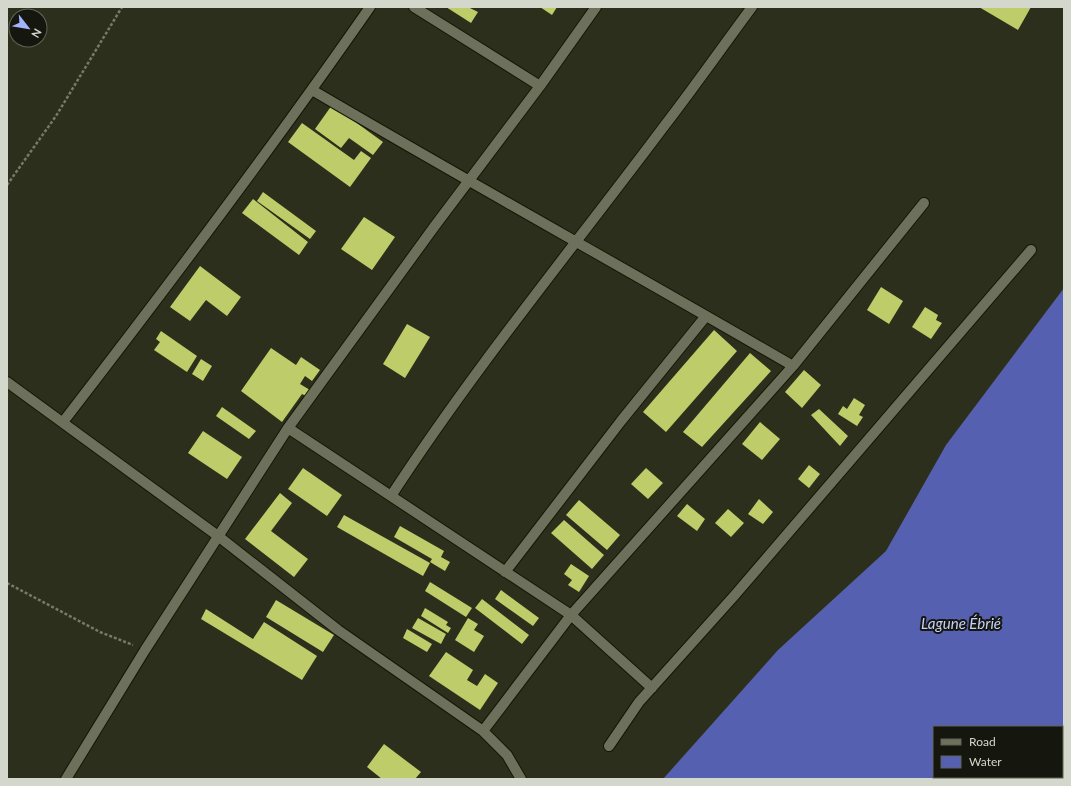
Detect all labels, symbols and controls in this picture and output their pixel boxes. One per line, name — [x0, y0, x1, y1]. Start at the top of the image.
north arrow — [8, 8, 48, 48]
text: N — [29, 26, 45, 40]
water label: Lagune Ébrié — [921, 614, 1001, 632]
legend — [933, 726, 1063, 778]
text: Road — [969, 734, 996, 749]
text: Water — [969, 754, 1002, 769]

